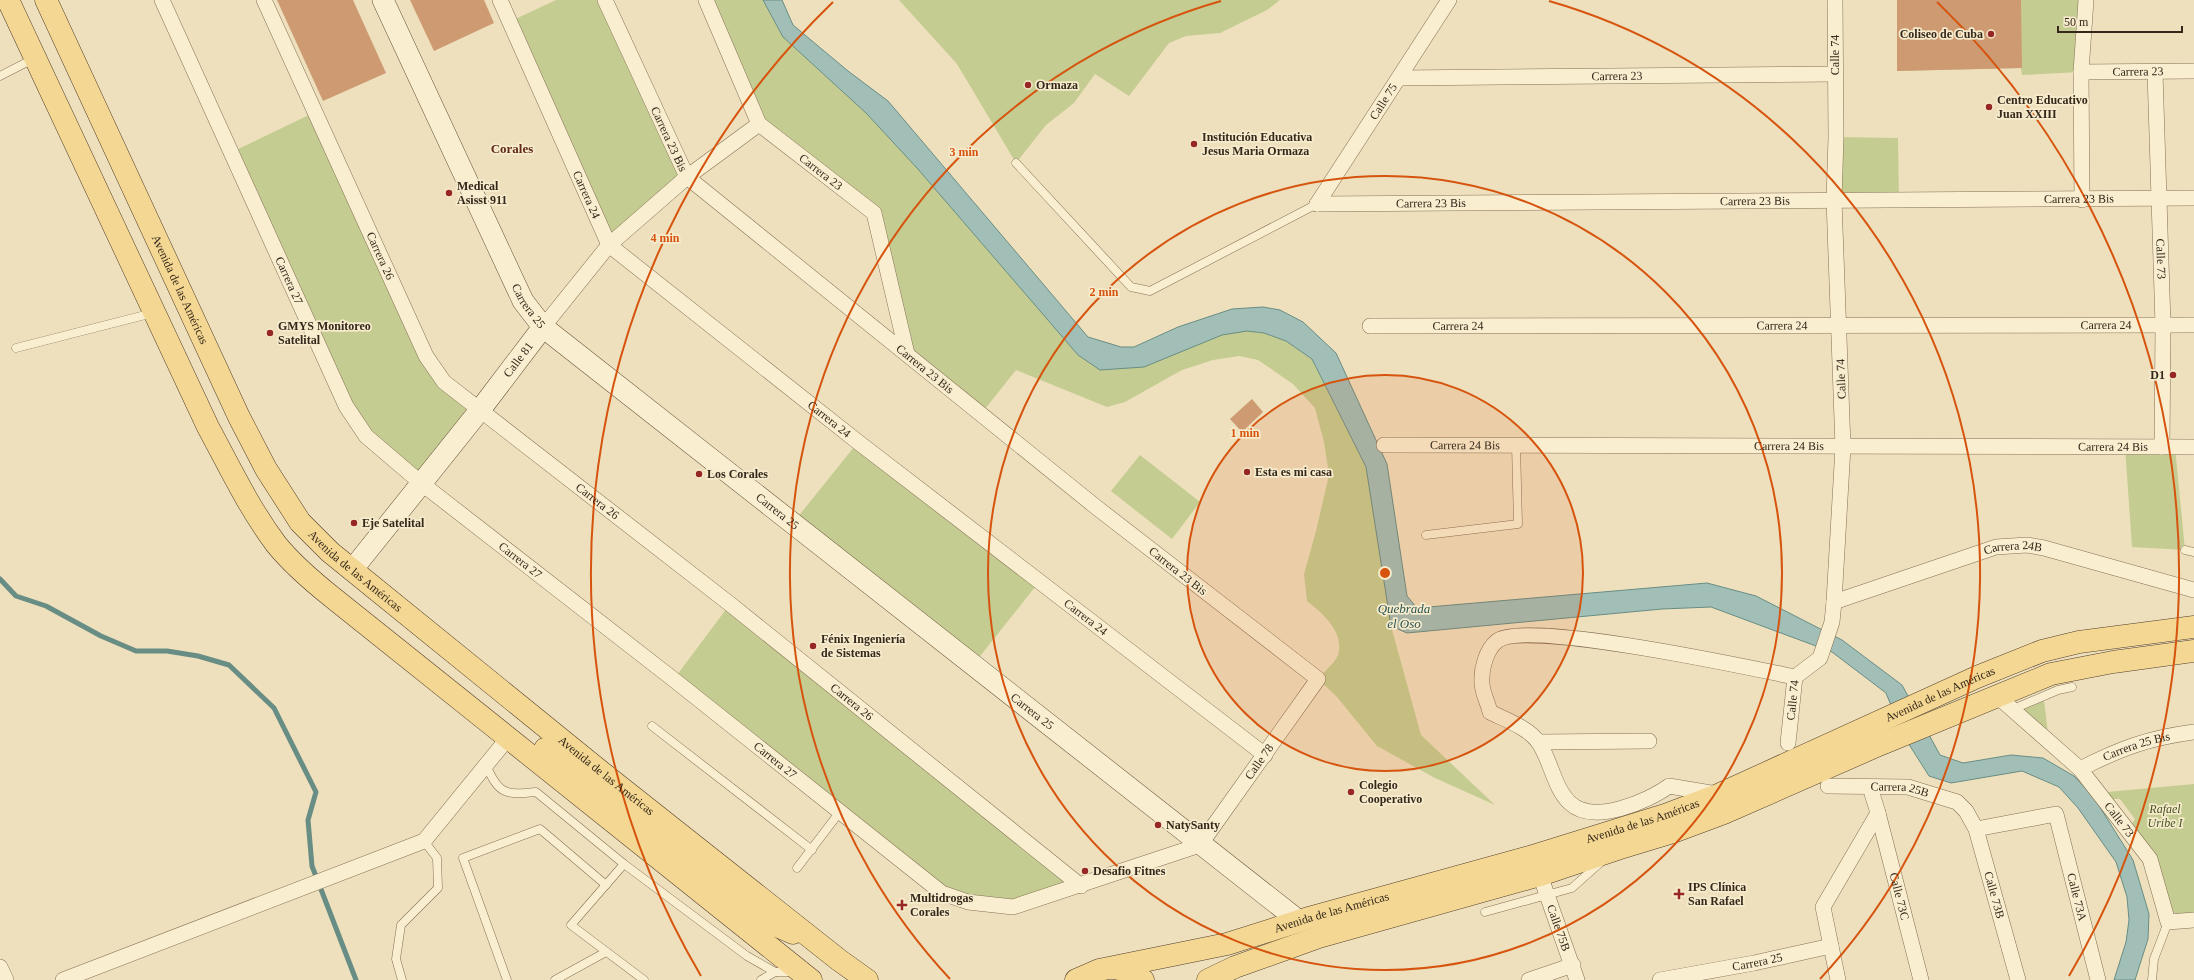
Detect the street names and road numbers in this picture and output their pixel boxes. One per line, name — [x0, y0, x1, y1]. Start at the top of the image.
street label: Calle 74 — [1828, 35, 1842, 75]
street label: Carrera 23 — [2112, 64, 2164, 79]
street label: Carrera 23 — [1591, 69, 1643, 83]
street label: Calle 75 — [1366, 81, 1400, 122]
street label: Carrera 23 Bis — [648, 104, 690, 174]
street label: Carrera 23 — [796, 151, 845, 193]
street label: Carrera 24 — [570, 168, 603, 221]
street label: Carrera 23 Bis — [2044, 192, 2114, 206]
street label: Carrera 23 Bis — [1720, 194, 1790, 208]
street label: Carrera 23 Bis — [1396, 196, 1466, 210]
street label: Carrera 26 — [363, 230, 397, 282]
street label: Avenida de las Américas — [149, 233, 211, 347]
street label: Calle 73 — [2153, 239, 2169, 279]
street label: Carrera 27 — [272, 254, 306, 307]
street label: Carrera 25 — [509, 281, 548, 331]
street label: Carrera 24 — [1756, 318, 1808, 333]
street label: Carrera 24 — [2080, 318, 2132, 332]
street label: Carrera 24 — [1432, 319, 1484, 333]
street label: Calle 81 — [500, 339, 536, 380]
street label: Carrera 23 Bis — [893, 342, 957, 397]
street label: Calle 74 — [1833, 359, 1849, 399]
street label: Carrera 24 — [805, 398, 854, 441]
street label: Carrera 24 Bis — [1430, 438, 1500, 452]
street label: Carrera 24 Bis — [1754, 439, 1824, 453]
street label: Carrera 24 Bis — [2078, 440, 2148, 454]
street label: Carrera 26 — [573, 480, 622, 522]
street label: Carrera 25 — [753, 490, 802, 533]
street label: Avenida de las Américas — [305, 527, 405, 615]
street label: Carrera 24B — [1982, 538, 2043, 558]
street label: Carrera 27 — [496, 539, 545, 581]
street label: Carrera 23 Bis — [1146, 544, 1210, 598]
street label: Carrera 24 — [1061, 596, 1110, 638]
street label: Avenida de las Américas — [1883, 663, 1997, 725]
street label: Calle 74 — [1783, 679, 1802, 721]
street label: Carrera 26 — [828, 680, 876, 723]
street label: Carrera 25 — [1008, 690, 1057, 733]
street label: Carrera 25 Bis — [2101, 729, 2171, 764]
street label: Avenida de las Américas — [556, 733, 657, 818]
street label: Carrera 27 — [751, 739, 800, 782]
street label: Calle 78 — [1242, 741, 1277, 782]
street label: Carrera 25B — [1870, 780, 1931, 800]
street label: Avenida de las Américas — [1584, 796, 1701, 846]
street label: Calle 73 — [2101, 799, 2137, 840]
street label: Calle 73B — [1981, 870, 2008, 920]
street label: Calle 73C — [1887, 871, 1912, 921]
street label: Calle 73A — [2064, 872, 2090, 923]
street label: Avenida de las Américas — [1272, 889, 1391, 936]
street label: Calle 75B — [1544, 903, 1573, 953]
street label: Carrera 25 — [1731, 950, 1784, 974]

